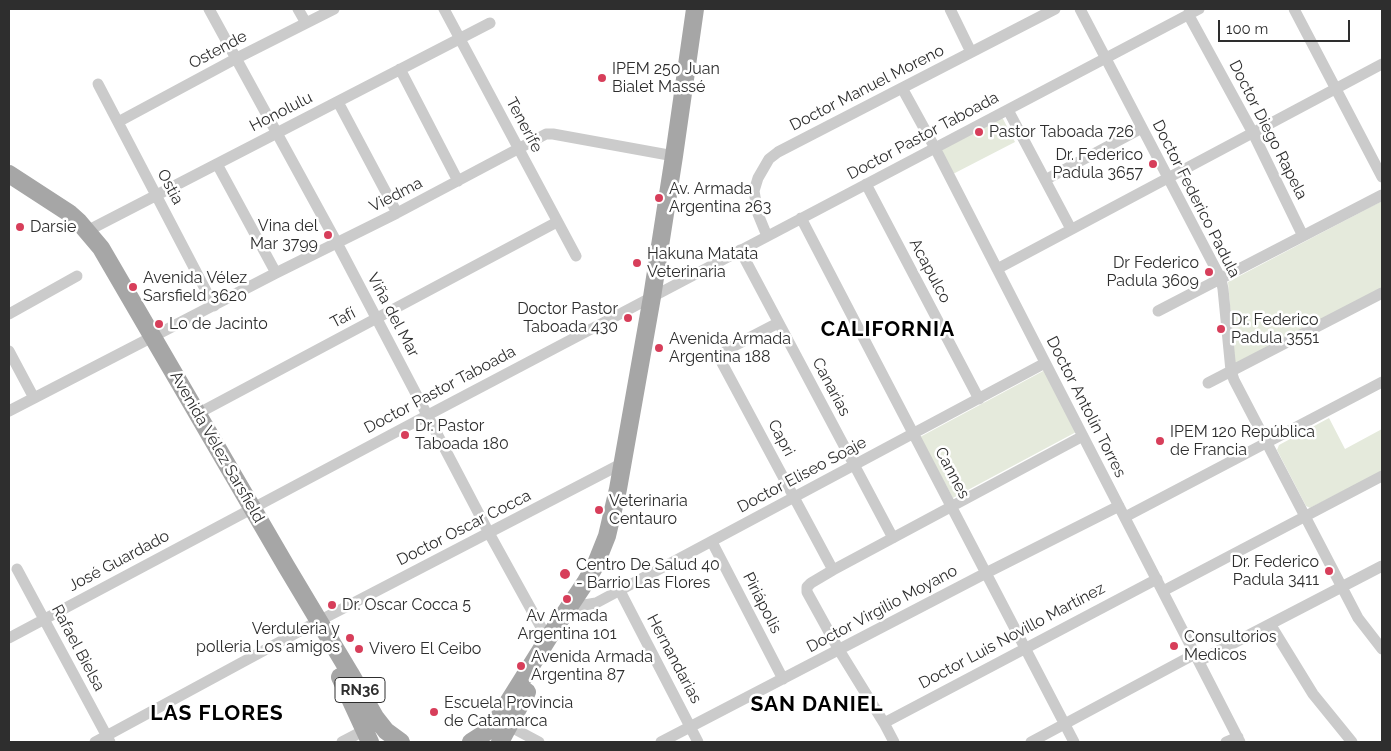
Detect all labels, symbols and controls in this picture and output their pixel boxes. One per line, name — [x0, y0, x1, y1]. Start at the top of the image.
scale bar — [1221, 10, 1354, 42]
text: 100 m — [1226, 20, 1268, 38]
street label: Ostende — [186, 27, 250, 73]
street label: Doctor Manuel Moreno — [787, 41, 947, 135]
street label: Doctor Diego Rapela — [1225, 57, 1311, 203]
place label: IPEM 250 Juan Bialet Massé — [612, 59, 720, 97]
marker: IPEM 250 Juan Bialet Massé — [596, 72, 608, 84]
street label: Honolulu — [246, 88, 316, 136]
street label: Doctor Pastor Taboada — [844, 88, 1002, 184]
street label: Tenerife — [502, 94, 546, 156]
street label: Doctor Federico Padula — [1148, 117, 1244, 281]
place label: Pastor Taboada 726 — [989, 122, 1134, 142]
marker: Pastor Taboada 726 — [973, 126, 985, 138]
place label: Dr. Federico Padula 3657 — [1052, 145, 1143, 183]
marker: Dr. Federico Padula 3657 — [1147, 158, 1159, 170]
street label: Ostia — [153, 166, 187, 208]
street label: Viedma — [366, 173, 426, 217]
place label: Av. Armada Argentina 263 — [669, 179, 771, 217]
marker: Av. Armada Argentina 263 — [653, 192, 665, 204]
place label: Vina del Mar 3799 — [250, 216, 318, 254]
place label: Darsie — [30, 217, 76, 237]
marker: Darsie — [14, 221, 26, 233]
marker: Vina del Mar 3799 — [322, 229, 334, 241]
street label: Acapulco — [905, 236, 955, 306]
place label: Hakuna Matata Veterinaria — [647, 244, 758, 282]
place label: Dr Federico Padula 3609 — [1106, 253, 1199, 291]
marker: Hakuna Matata Veterinaria — [631, 257, 643, 269]
marker: Dr Federico Padula 3609 — [1203, 266, 1215, 278]
place label: Avenida Vélez Sarsfield 3620 — [143, 268, 247, 306]
street label: Viña del Mar — [363, 270, 423, 360]
marker: Avenida Vélez Sarsfield 3620 — [127, 281, 139, 293]
place label: Doctor Pastor Taboada 430 — [517, 299, 618, 337]
street label: Tafí — [327, 304, 359, 332]
place label: Dr. Federico Padula 3551 — [1231, 310, 1319, 348]
marker: Doctor Pastor Taboada 430 — [622, 312, 634, 324]
place label: Lo de Jacinto — [169, 314, 268, 334]
district label: CALIFORNIA — [820, 317, 956, 343]
marker: Lo de Jacinto — [153, 318, 165, 330]
marker: Dr. Federico Padula 3551 — [1215, 323, 1227, 335]
place label: Avenida Armada Argentina 188 — [669, 329, 791, 367]
street label: Doctor Antolín Torres — [1042, 333, 1130, 481]
street label: Doctor Pastor Taboada — [361, 342, 519, 438]
marker: Avenida Armada Argentina 188 — [653, 342, 665, 354]
street label: Canarias — [808, 355, 854, 419]
street label: Avenida Vélez Sarsfield — [166, 368, 268, 526]
place label: Dr. Pastor Taboada 180 — [415, 416, 509, 454]
street label: Capri — [763, 416, 799, 460]
place label: IPEM 120 República de Francia — [1170, 422, 1315, 460]
marker: Dr. Pastor Taboada 180 — [399, 429, 411, 441]
street label: Doctor Eliseo Soaje — [734, 433, 870, 517]
marker: IPEM 120 República de Francia — [1154, 435, 1166, 447]
street label: Cannes — [931, 444, 973, 502]
street label: Doctor Oscar Cocca — [394, 486, 534, 570]
place label: Veterinaria Centauro — [609, 491, 688, 529]
marker: Veterinaria Centauro — [593, 504, 605, 516]
street label: José Guardado — [65, 526, 173, 596]
place label: Dr. Federico Padula 3411 — [1231, 552, 1319, 590]
place label: Centro De Salud 40 - Barrio Las Flores — [576, 555, 720, 593]
street label: Doctor Virgilio Moyano — [803, 561, 961, 657]
marker: Dr. Federico Padula 3411 — [1323, 565, 1335, 577]
marker: Centro De Salud 40 - Barrio Las Flores — [558, 567, 572, 581]
street label: Piriápolis — [738, 569, 786, 637]
street label: Doctor Luis Novillo Martínez — [916, 579, 1108, 693]
marker: Av Armada Argentina 101 — [561, 593, 573, 605]
place label: Dr. Oscar Cocca 5 — [342, 595, 471, 615]
marker: Dr. Oscar Cocca 5 — [326, 599, 338, 611]
street label: Rafael Bielsa — [47, 602, 109, 694]
place label: Av Armada Argentina 101 — [517, 606, 617, 644]
street label: Hernandarias — [642, 611, 706, 707]
place label: Verduleria y polleria Los amigos — [196, 619, 340, 657]
place label: Consultorios Medicos — [1184, 627, 1276, 665]
marker: Verduleria y polleria Los amigos — [344, 632, 356, 644]
place label: Vivero El Ceibo — [369, 639, 481, 659]
marker: Consultorios Medicos — [1168, 640, 1180, 652]
marker: Vivero El Ceibo — [353, 643, 365, 655]
place label: Avenida Armada Argentina 87 — [531, 647, 653, 685]
marker: Avenida Armada Argentina 87 — [515, 660, 527, 672]
road number: RN36 — [335, 678, 385, 702]
district label: SAN DANIEL — [749, 692, 885, 718]
place label: Escuela Provincia de Catamarca — [444, 693, 573, 731]
district label: LAS FLORES — [149, 701, 285, 727]
marker: Escuela Provincia de Catamarca — [428, 706, 440, 718]

